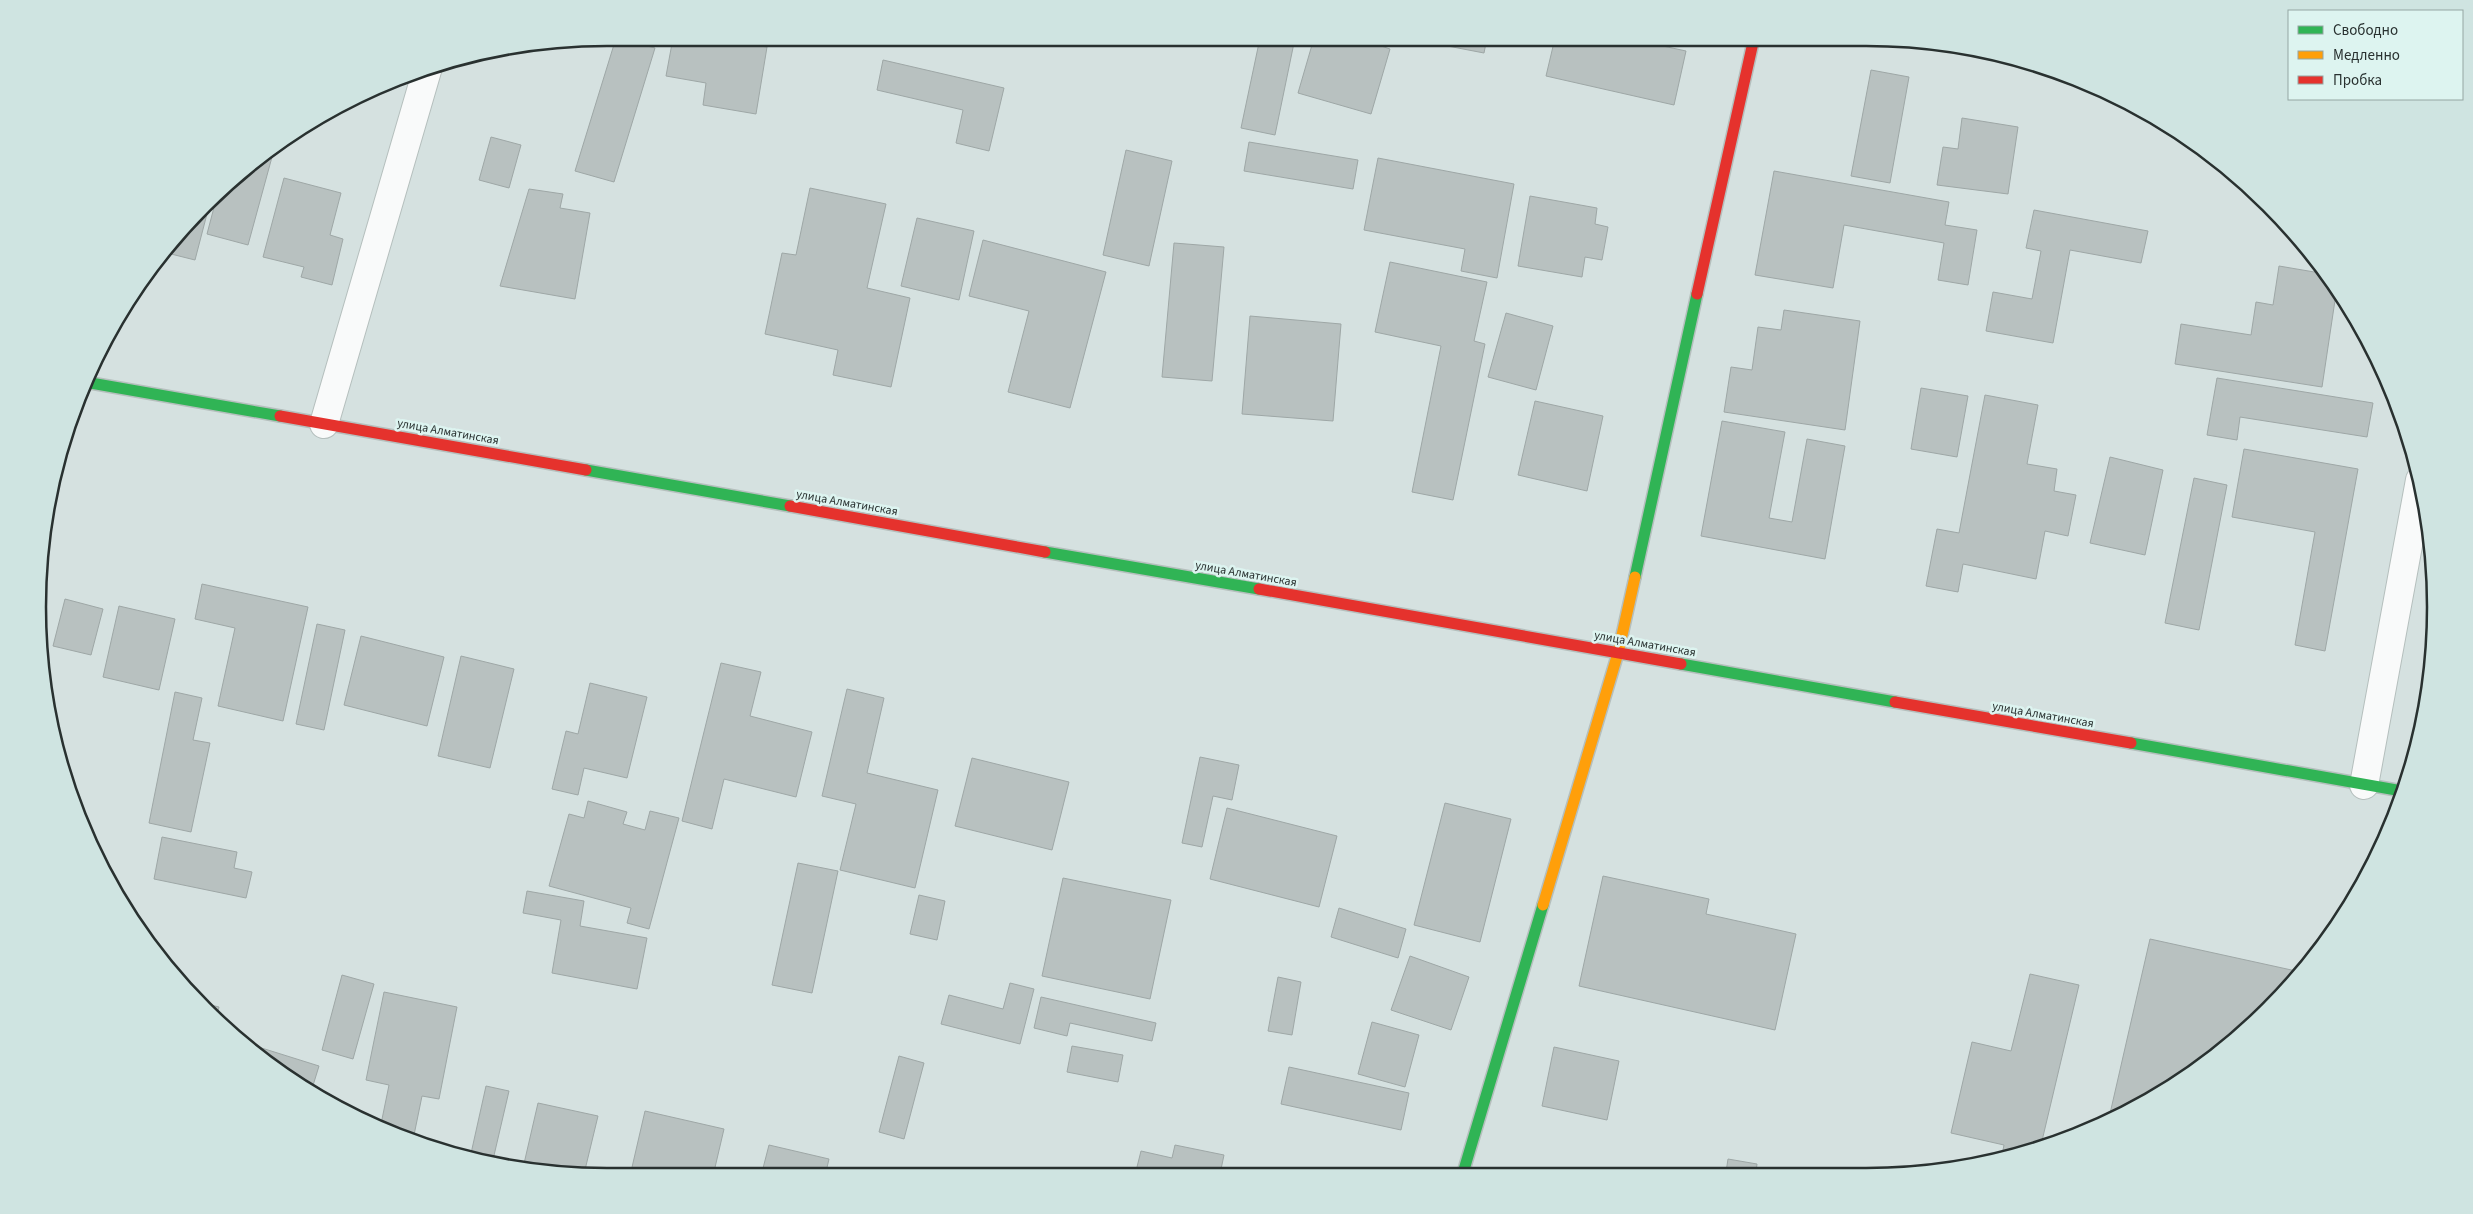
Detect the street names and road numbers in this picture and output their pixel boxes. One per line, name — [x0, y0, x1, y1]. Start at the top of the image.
street label: улица Алматинская — [396, 415, 500, 449]
street label: улица Алматинская — [795, 486, 899, 520]
street label: улица Алматинская — [1194, 557, 1298, 591]
street label: улица Алматинская — [1593, 627, 1697, 661]
street label: улица Алматинская — [1991, 698, 2095, 732]

